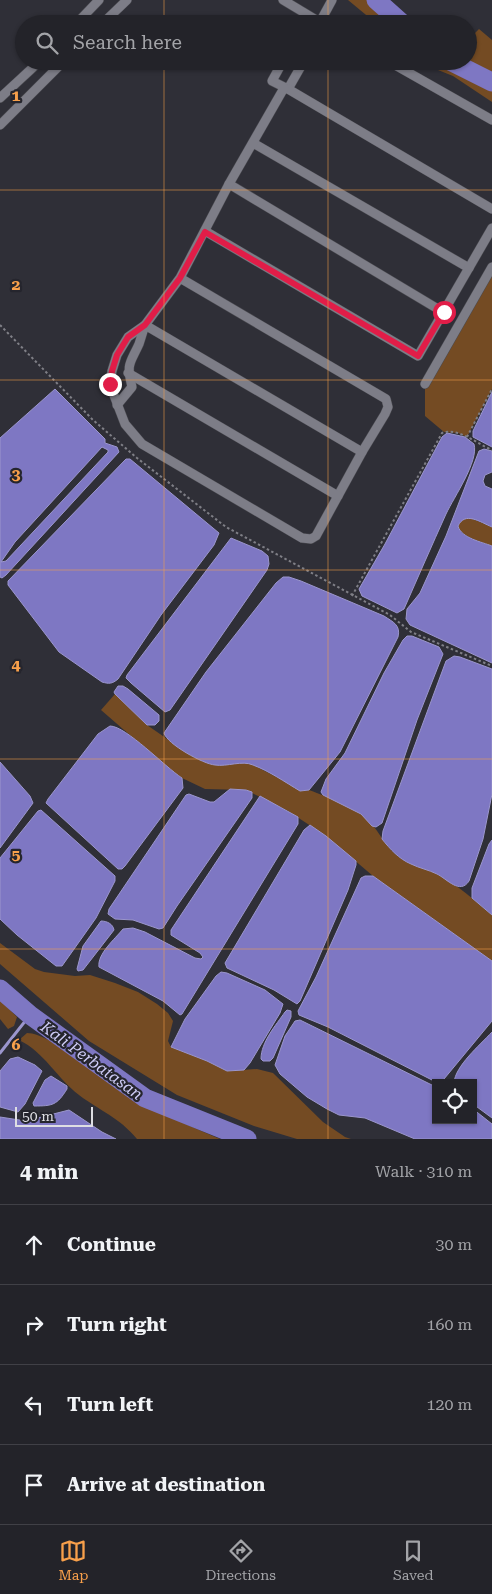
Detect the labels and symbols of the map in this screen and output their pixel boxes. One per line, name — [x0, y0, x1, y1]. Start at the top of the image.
text: 1 — [12, 86, 21, 105]
text: 2 — [12, 275, 21, 294]
route start — [433, 301, 456, 324]
route end — [99, 373, 122, 396]
text: 3 — [12, 465, 21, 484]
text: 4 — [12, 655, 21, 674]
text: 5 — [12, 845, 21, 864]
water label: Kali Perbatasan — [36, 1016, 146, 1104]
text: 6 — [12, 1035, 21, 1054]
scale bar — [15, 1104, 92, 1127]

